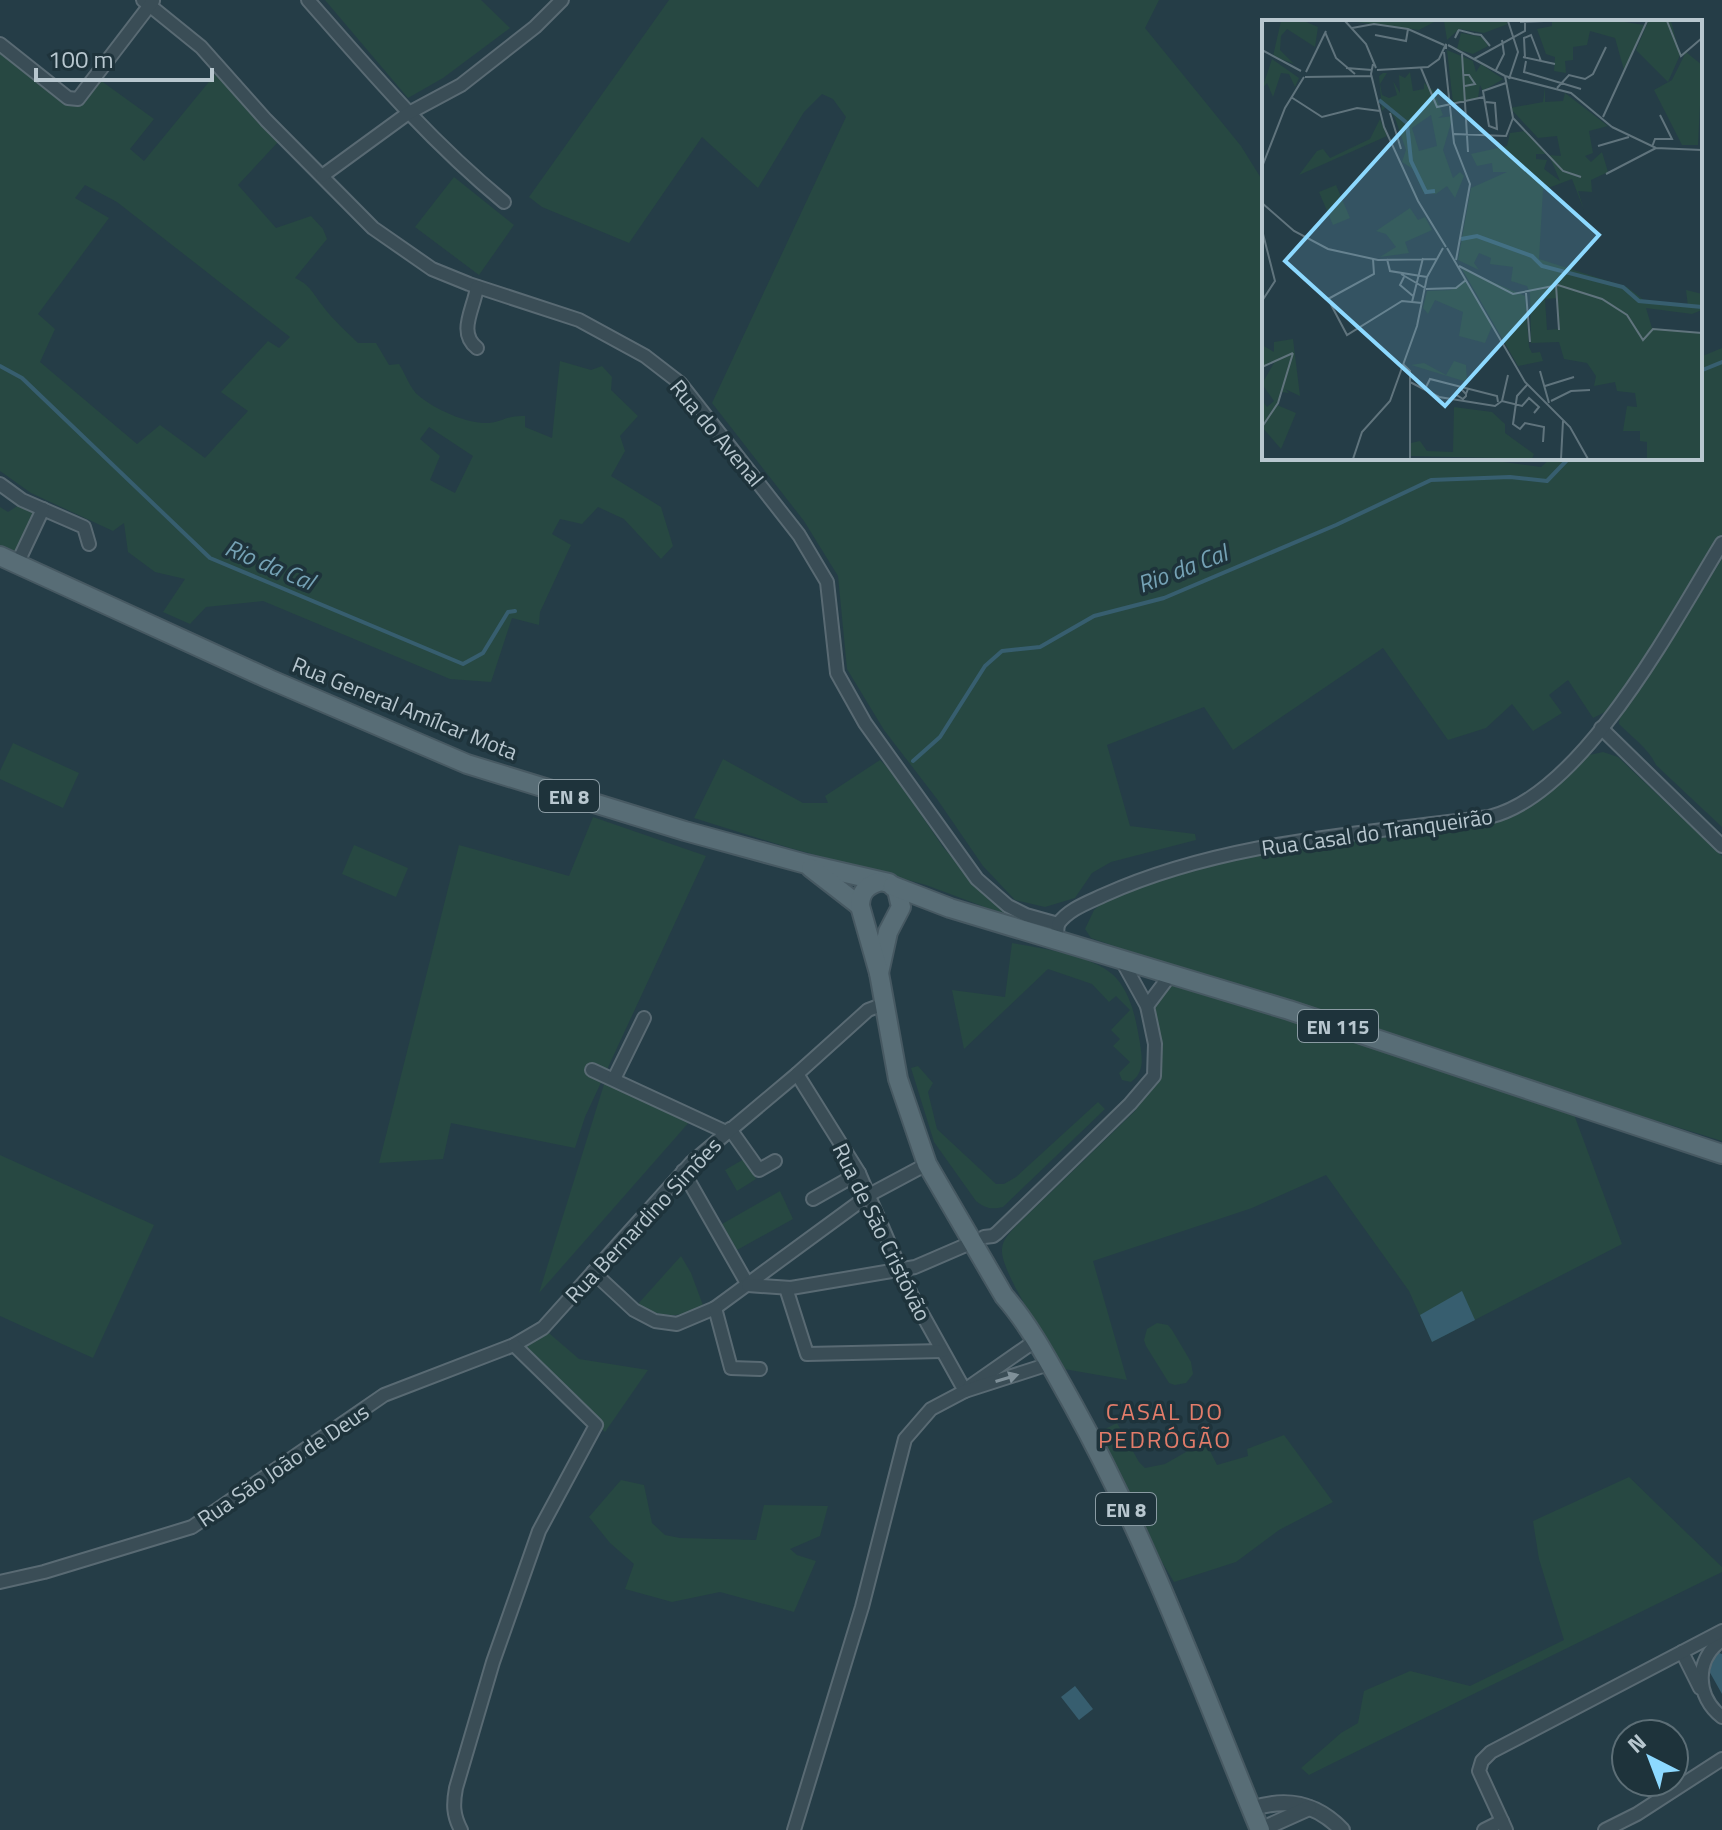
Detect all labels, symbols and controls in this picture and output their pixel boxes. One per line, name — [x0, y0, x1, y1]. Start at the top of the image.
inset map — [1262, 20, 1702, 460]
scale bar — [36, 32, 212, 82]
text: 100 m — [48, 41, 114, 77]
street label: Rua do Avenal — [662, 372, 772, 494]
water label: Rio da Cal — [220, 529, 323, 600]
water label: Rio da Cal — [1132, 533, 1235, 602]
street label: Rua General Amílcar Mota — [287, 647, 523, 769]
road number: EN 8 — [539, 780, 599, 812]
street label: Rua Casal do Tranqueirão — [1259, 799, 1495, 865]
road number: EN 115 — [1298, 1010, 1378, 1042]
street label: Rua Bernardino Simões — [557, 1129, 729, 1311]
street label: Rua de São Cristóvão — [824, 1137, 940, 1327]
one-way arrow — [996, 1371, 1020, 1384]
district label: CASAL DO PEDRÓGÃO — [1098, 1393, 1232, 1457]
street label: Rua São João de Deus — [190, 1395, 376, 1535]
road number: EN 8 — [1096, 1493, 1156, 1525]
north arrow — [1610, 1718, 1690, 1798]
text: N — [1620, 1725, 1654, 1761]

